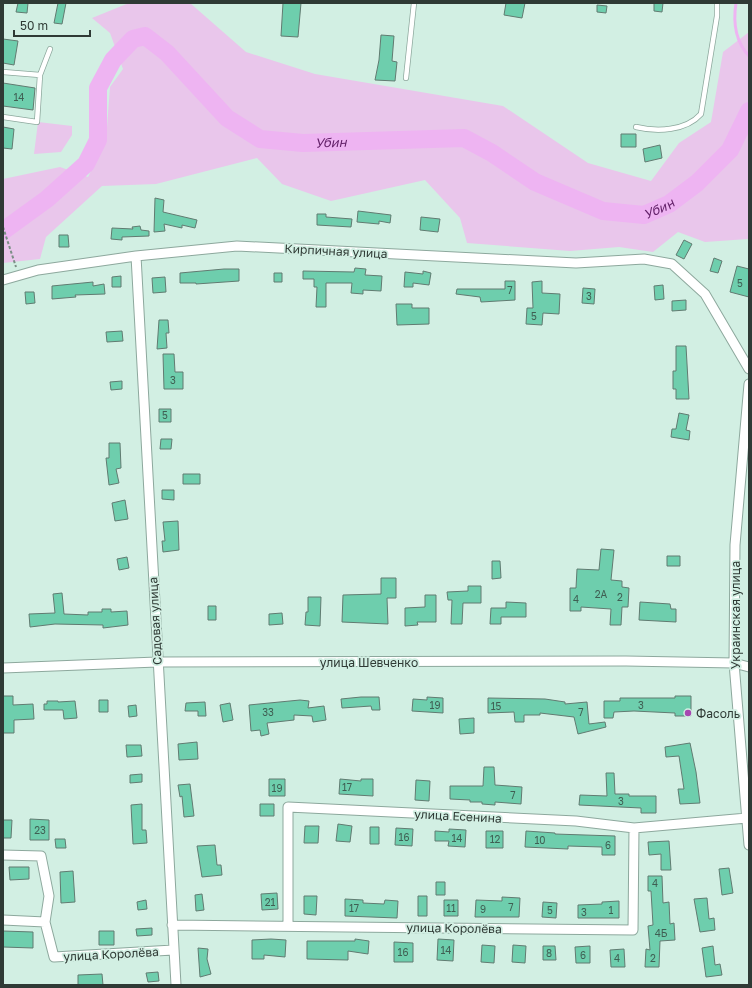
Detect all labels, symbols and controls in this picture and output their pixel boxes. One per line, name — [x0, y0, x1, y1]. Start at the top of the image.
scale bar — [14, 12, 90, 38]
text: 50 m — [20, 18, 48, 33]
house number: 14 — [14, 91, 24, 103]
water label: Убин — [314, 134, 348, 151]
water label: Убин — [641, 194, 678, 222]
street label: Кирпичная улица — [284, 241, 388, 261]
house number: 5 — [737, 277, 743, 289]
house number: 7 — [507, 284, 513, 296]
house number: 3 — [586, 290, 592, 302]
house number: 5 — [531, 310, 537, 322]
house number: 3 — [170, 374, 176, 386]
house number: 5 — [162, 409, 168, 421]
street label: Украинская улица — [728, 561, 743, 669]
street label: Садовая улица — [145, 577, 165, 665]
house number: 2А — [595, 588, 608, 600]
house number: 2 — [617, 591, 623, 603]
house number: 4 — [573, 593, 579, 605]
street label: улица Шевченко — [320, 655, 418, 670]
house number: 19 — [430, 699, 440, 711]
house number: 3 — [638, 699, 644, 711]
house number: 15 — [491, 700, 502, 712]
house number: 33 — [262, 706, 274, 718]
house number: 7 — [578, 706, 584, 718]
place label: Фасоль — [696, 706, 740, 721]
marker: Фасоль — [683, 708, 693, 718]
house number: 17 — [342, 781, 352, 793]
house number: 19 — [272, 782, 282, 794]
house number: 7 — [510, 789, 516, 801]
house number: 3 — [618, 795, 624, 807]
street label: улица Есенина — [414, 806, 502, 826]
house number: 23 — [34, 824, 46, 836]
house number: 16 — [399, 831, 409, 843]
house number: 14 — [452, 832, 462, 844]
house number: 12 — [490, 833, 501, 845]
house number: 10 — [534, 834, 546, 846]
house number: 6 — [605, 839, 611, 851]
house number: 4 — [652, 877, 658, 889]
house number: 21 — [265, 896, 275, 908]
house number: 7 — [508, 901, 514, 913]
house number: 17 — [349, 902, 359, 914]
house number: 11 — [446, 902, 456, 914]
house number: 9 — [480, 903, 486, 915]
house number: 5 — [547, 904, 553, 916]
house number: 1 — [609, 904, 614, 916]
house number: 3 — [581, 906, 587, 918]
street label: улица Королёва — [406, 920, 502, 936]
house number: 4Б — [655, 927, 668, 939]
street label: улица Королёва — [63, 944, 159, 964]
house number: 14 — [441, 944, 451, 956]
house number: 16 — [398, 946, 408, 958]
house number: 8 — [546, 947, 552, 959]
house number: 6 — [580, 949, 586, 961]
house number: 4 — [614, 952, 620, 964]
house number: 2 — [650, 952, 656, 964]

